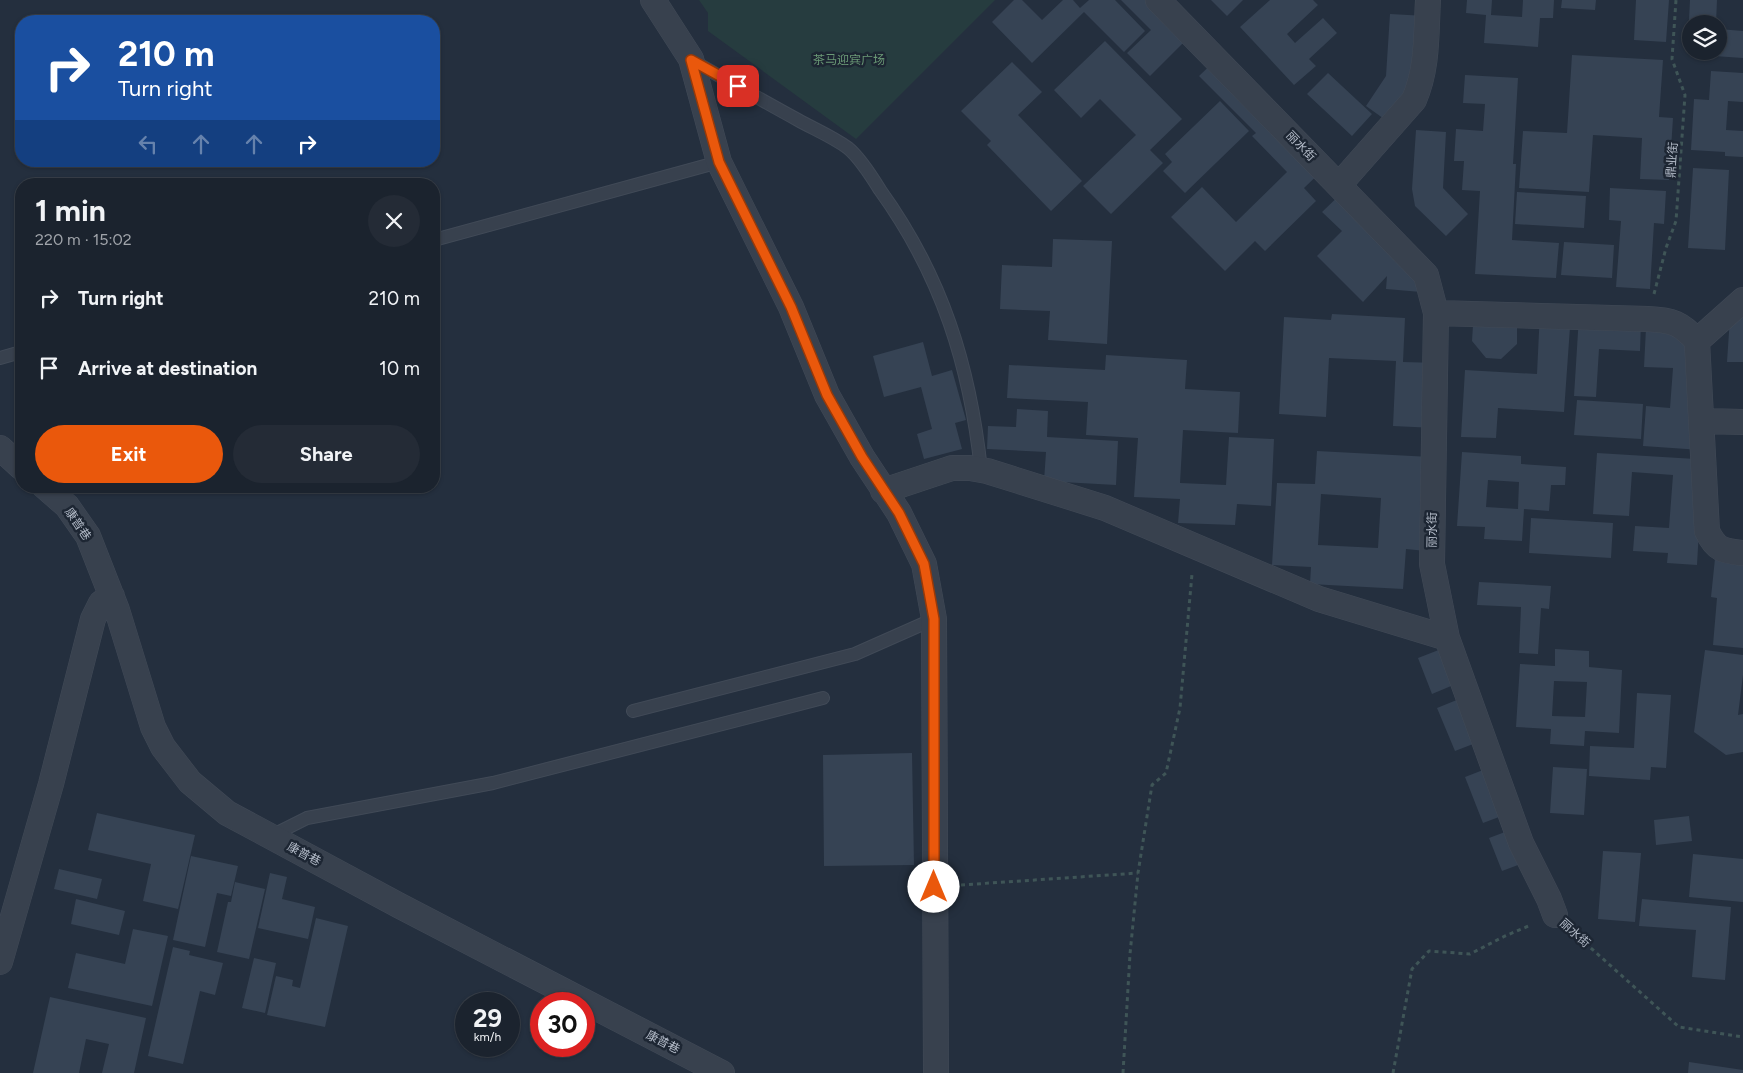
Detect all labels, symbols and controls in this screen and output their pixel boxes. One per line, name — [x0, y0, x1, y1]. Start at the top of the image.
map controls — [1682, 15, 1727, 60]
button: layers — [1682, 15, 1727, 60]
text: 210 m — [118, 33, 215, 75]
icon: right — [35, 35, 100, 100]
park label: 茶马迎宾广场 — [813, 53, 885, 67]
pin — [717, 65, 759, 107]
icon: arrive — [724, 72, 752, 100]
text: Turn right — [118, 75, 213, 102]
street label: 丽水街 — [1283, 128, 1319, 164]
icon: left — [134, 130, 162, 158]
icon: ahead — [187, 130, 215, 158]
icon: ahead — [240, 130, 268, 158]
icon: right — [293, 130, 321, 158]
street label: 鼎业街 — [1664, 142, 1680, 178]
text: 1 min — [35, 192, 106, 229]
button: close — [368, 195, 420, 247]
text: 220 m · 15:02 — [35, 230, 132, 249]
icon: right — [35, 284, 63, 312]
text: Turn right — [78, 287, 164, 310]
text: 210 m — [368, 287, 420, 310]
icon: arrive — [35, 354, 63, 382]
text: Arrive at destination — [78, 357, 257, 380]
text: 10 m — [379, 357, 420, 380]
button: Exit — [35, 425, 223, 483]
button: Share — [233, 425, 420, 483]
street label: 康普巷 — [62, 505, 94, 543]
street label: 丽水街 — [1425, 512, 1439, 548]
street label: 康普巷 — [285, 839, 323, 869]
position arrow — [907, 860, 959, 912]
street label: 丽水街 — [1557, 916, 1593, 950]
speed limit sign: 30 — [530, 992, 595, 1057]
text: 29 — [473, 1003, 502, 1033]
street label: 康普巷 — [644, 1028, 682, 1056]
text: km/h — [474, 1030, 501, 1044]

